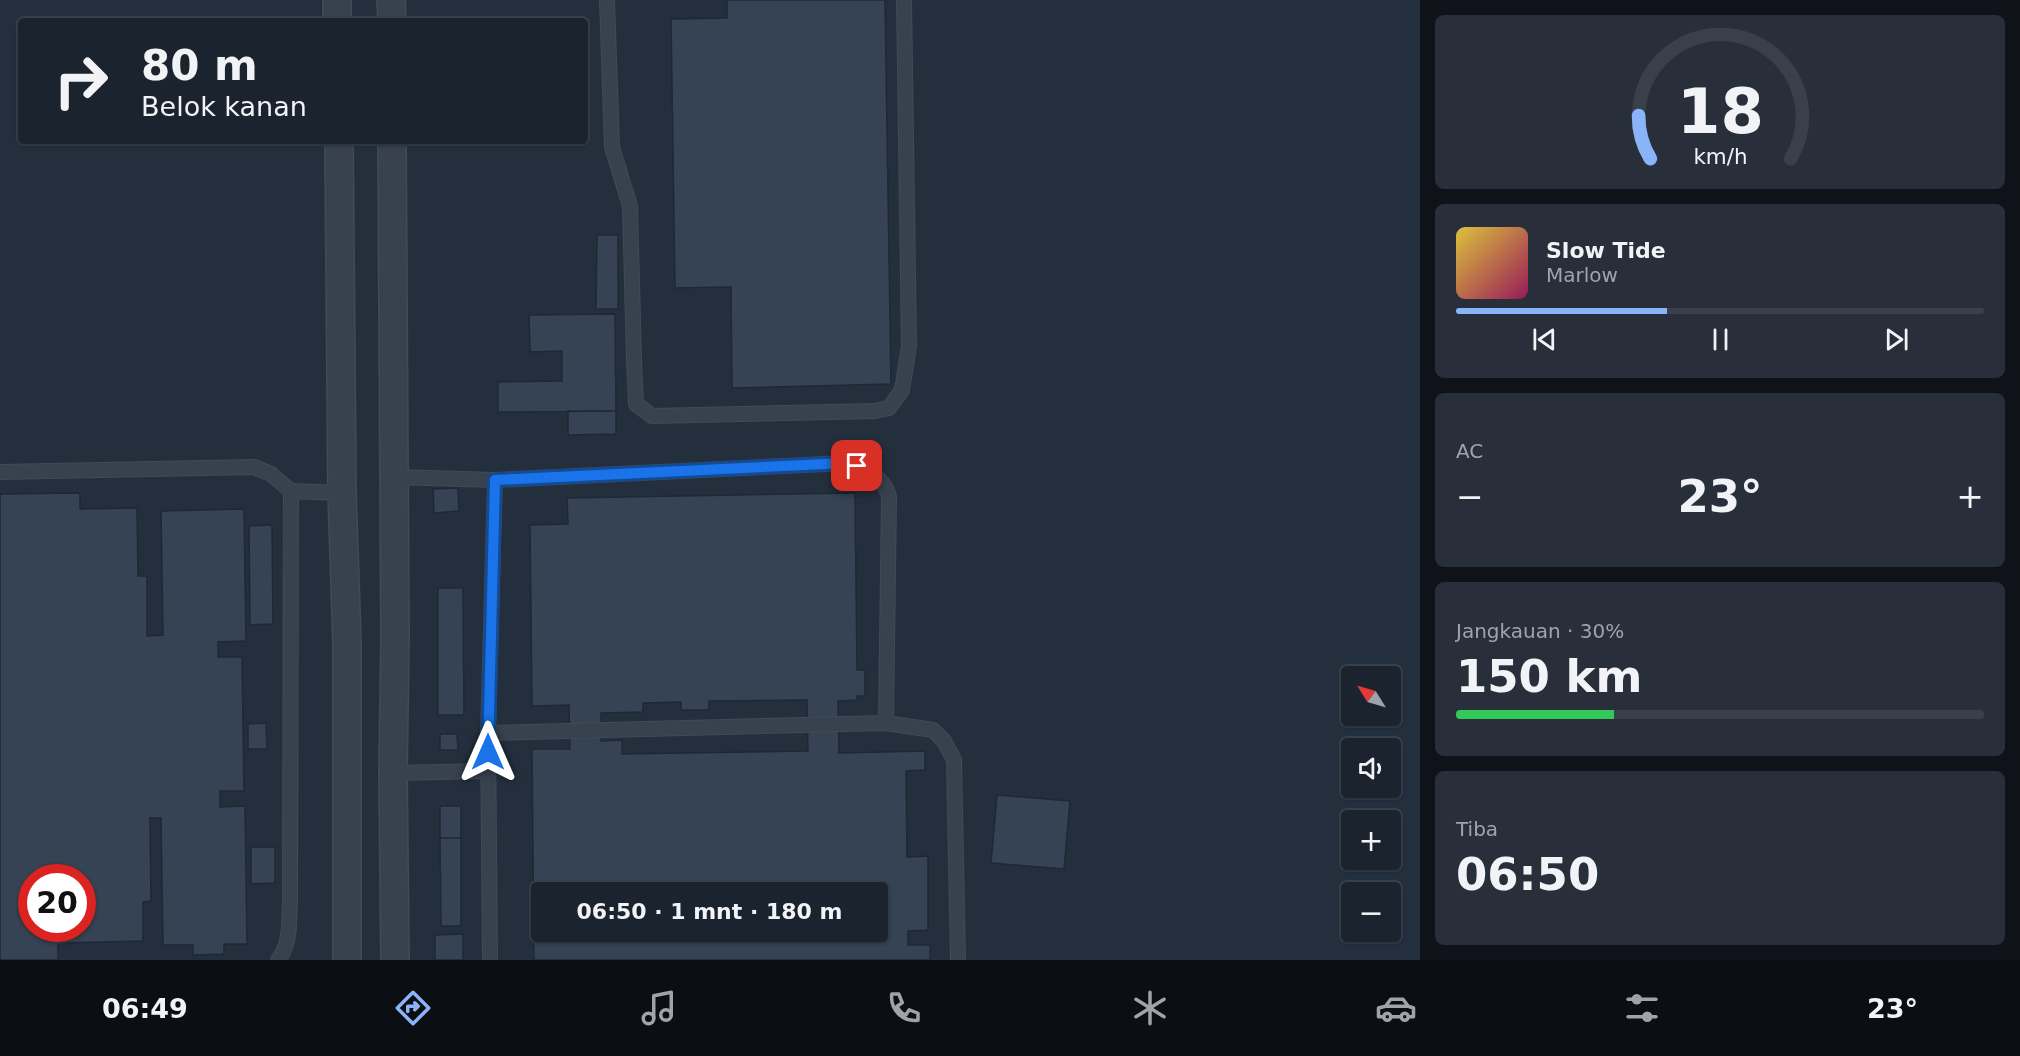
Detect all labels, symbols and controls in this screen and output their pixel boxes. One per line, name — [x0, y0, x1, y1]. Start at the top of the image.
text: 80 m — [141, 41, 258, 90]
icon: right — [42, 42, 120, 120]
text: 18 — [1677, 75, 1763, 148]
text: Belok kanan — [141, 91, 307, 122]
text: km/h — [1693, 144, 1747, 169]
text: Slow Tide — [1546, 238, 1666, 263]
text: Marlow — [1546, 263, 1618, 287]
icon: previous — [1528, 323, 1561, 356]
icon: pause — [1704, 323, 1737, 356]
icon: next — [1880, 323, 1913, 356]
text: AC — [1456, 439, 1483, 463]
pin — [831, 440, 882, 491]
icon: arrive — [840, 449, 873, 482]
text: 23° — [1677, 470, 1763, 523]
text: − — [1456, 477, 1484, 516]
text: + — [1956, 477, 1984, 516]
text: Jangkauan · 30% — [1456, 619, 1624, 643]
text: 150 km — [1456, 650, 1642, 703]
north arrow — [1341, 666, 1401, 726]
map controls — [1341, 666, 1401, 942]
position arrow — [456, 720, 520, 784]
button: sound — [1341, 738, 1401, 798]
button: + — [1341, 810, 1401, 870]
text: Tiba — [1456, 817, 1498, 841]
text: 06:50 — [1456, 848, 1599, 901]
speed limit sign: 20 — [18, 864, 96, 942]
button: − — [1341, 882, 1401, 942]
text: 06:50 · 1 mnt · 180 m — [577, 899, 842, 924]
icon: directions — [392, 987, 434, 1029]
icon: music — [638, 987, 680, 1029]
icon: phone — [883, 987, 925, 1029]
icon: climate — [1129, 987, 1171, 1029]
icon: car — [1375, 987, 1417, 1029]
icon: filters — [1621, 987, 1663, 1029]
text: 06:49 — [102, 993, 188, 1024]
text: 23° — [1867, 993, 1918, 1024]

